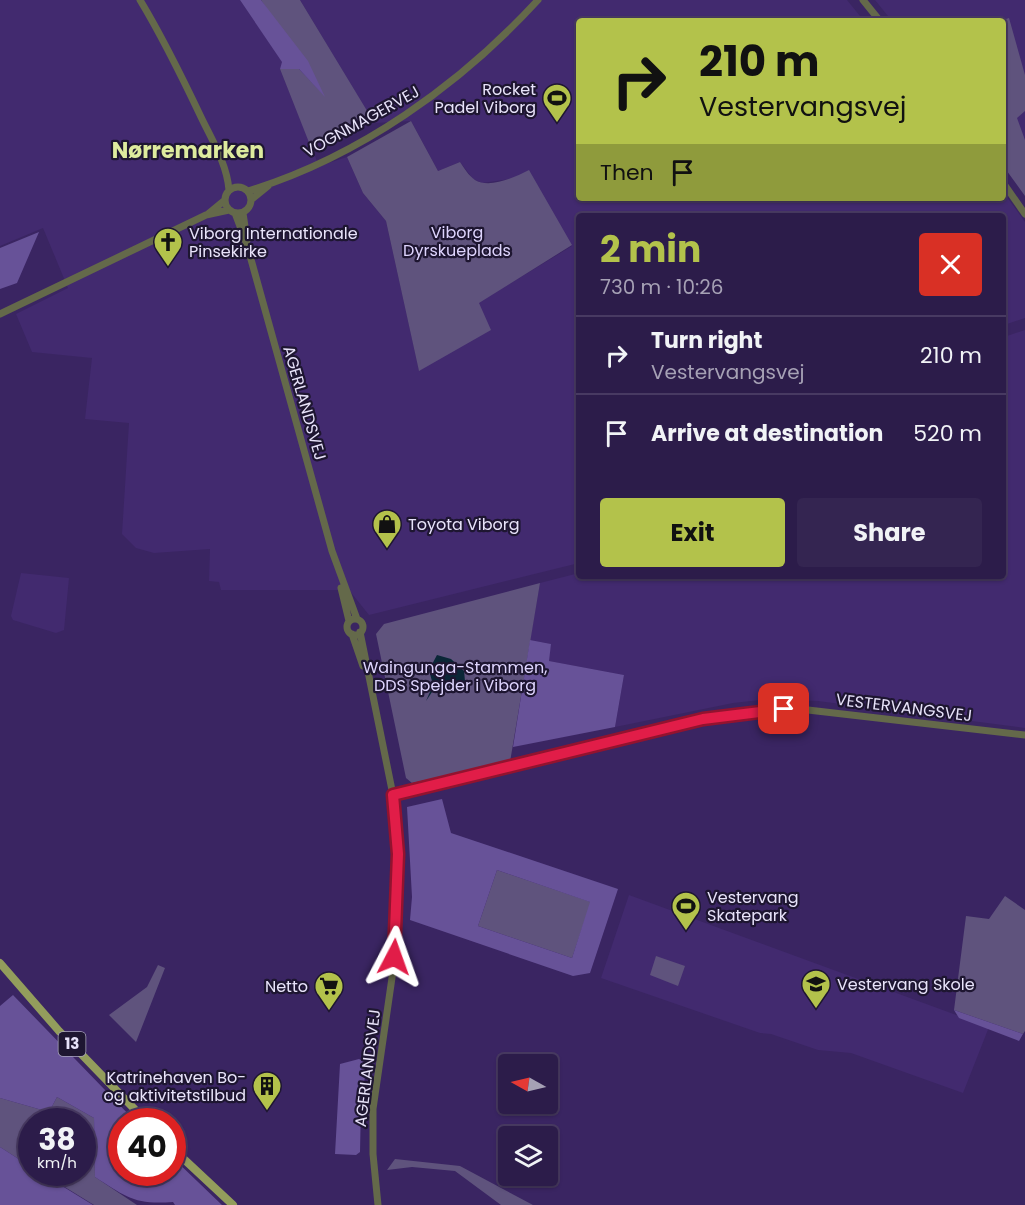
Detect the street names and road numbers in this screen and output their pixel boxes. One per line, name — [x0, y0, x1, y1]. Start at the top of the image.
street label: VOGNMAGERVEJ — [299, 80, 423, 163]
street label: AGERLANDSVEJ — [277, 343, 332, 463]
street label: VESTERVANGSVEJ — [834, 688, 973, 727]
street label: AGERLANDSVEJ — [349, 1008, 386, 1128]
road number: 13 — [58, 1032, 86, 1056]

